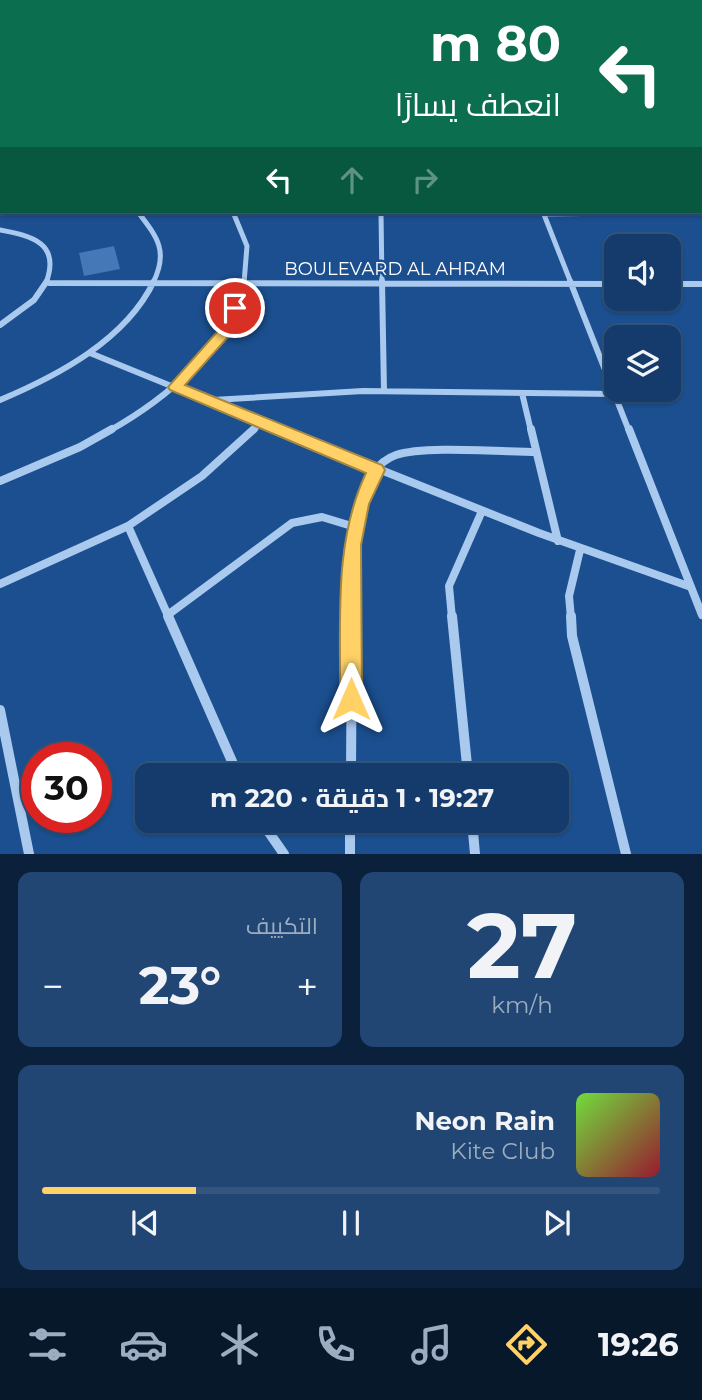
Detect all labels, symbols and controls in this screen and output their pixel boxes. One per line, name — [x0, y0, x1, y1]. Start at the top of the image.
text: 80 m — [430, 14, 561, 73]
icon: left — [585, 28, 676, 119]
text: انعطف يسارًا — [395, 85, 561, 124]
icon: left — [260, 161, 298, 199]
icon: ahead — [333, 161, 371, 199]
icon: right — [406, 161, 444, 199]
map controls — [604, 234, 681, 402]
button: sound — [604, 234, 681, 311]
street label: BOULEVARD AL AHRAM — [284, 258, 506, 280]
pin — [205, 278, 265, 338]
icon: arrive — [216, 289, 254, 327]
button: layers — [604, 325, 681, 402]
position arrow — [314, 662, 388, 736]
speed limit sign: 30 — [21, 742, 112, 833]
text: 19:27 · 1 دقيقة · 220 m — [210, 782, 494, 814]
text: 27 — [467, 890, 577, 1001]
text: التكييف — [246, 912, 318, 940]
text: 23° — [139, 954, 221, 1017]
text: − — [42, 963, 64, 1010]
text: + — [296, 963, 318, 1010]
text: km/h — [491, 991, 553, 1019]
text: Neon Rain — [414, 1105, 555, 1137]
text: Kite Club — [450, 1137, 555, 1165]
icon: previous — [126, 1204, 164, 1242]
icon: pause — [332, 1204, 370, 1242]
icon: next — [538, 1204, 576, 1242]
icon: filters — [23, 1320, 72, 1369]
icon: car — [119, 1320, 168, 1369]
icon: climate — [215, 1320, 264, 1369]
icon: phone — [311, 1320, 360, 1369]
icon: music — [407, 1320, 456, 1369]
icon: directions — [502, 1320, 551, 1369]
text: 19:26 — [598, 1325, 679, 1364]

